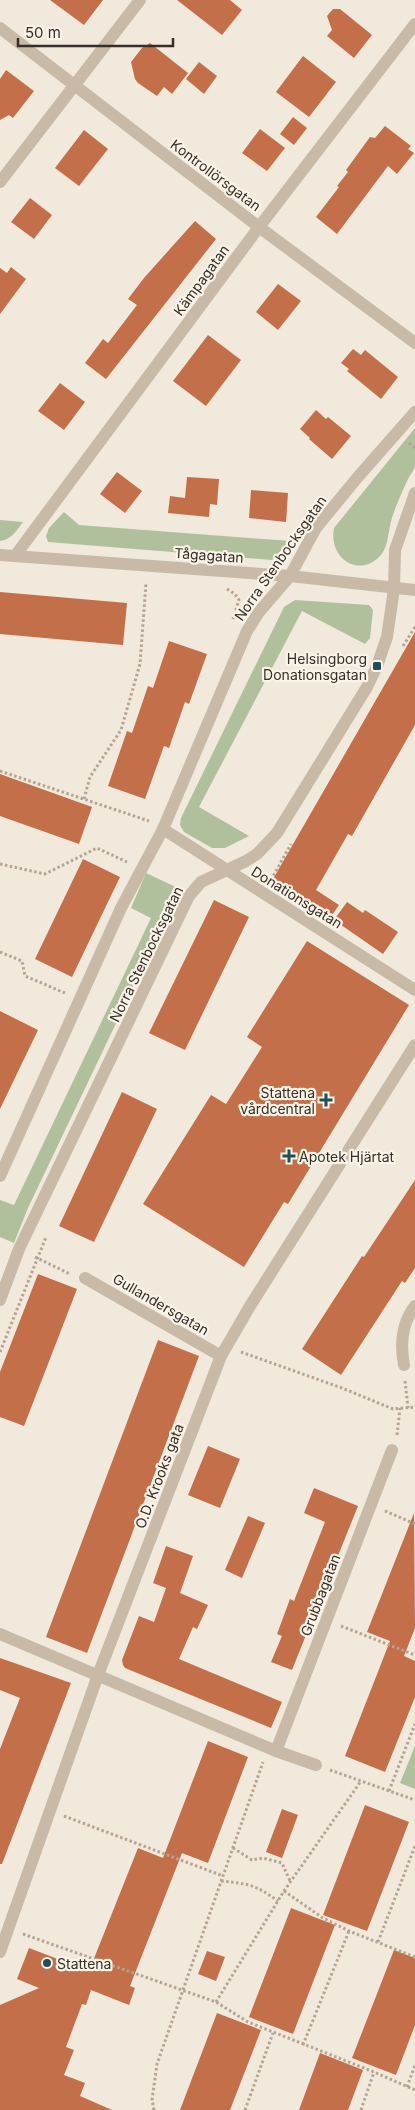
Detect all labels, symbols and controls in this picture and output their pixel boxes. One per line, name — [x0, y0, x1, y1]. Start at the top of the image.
scale bar — [18, 15, 172, 47]
text: 50 m — [25, 23, 61, 42]
street label: Kontrollörsgatan — [168, 136, 264, 214]
street label: Kämpagatan — [170, 241, 232, 319]
street label: Norra Stenbocksgatan — [230, 492, 330, 624]
street label: Tågagatan — [174, 544, 244, 566]
place label: Helsingborg Donationsgatan — [263, 650, 367, 683]
marker: Helsingborg Donationsgatan — [371, 660, 383, 672]
street label: Donationsgatan — [248, 862, 346, 932]
street label: Norra Stenbocksgatan — [106, 883, 186, 1025]
place label: Stattena vårdcentral — [240, 1084, 315, 1117]
marker: Stattena vårdcentral — [319, 1093, 333, 1107]
place label: Apotek Hjärtat — [299, 1148, 395, 1165]
marker: Apotek Hjärtat — [283, 1150, 295, 1162]
street label: Gullandersgatan — [110, 1270, 212, 1338]
street label: O.D. Krooks gata — [131, 1421, 187, 1531]
street label: Grubbagatan — [297, 1552, 343, 1638]
place label: Stattena — [57, 1955, 111, 1972]
marker: Stattena — [41, 1957, 53, 1969]

